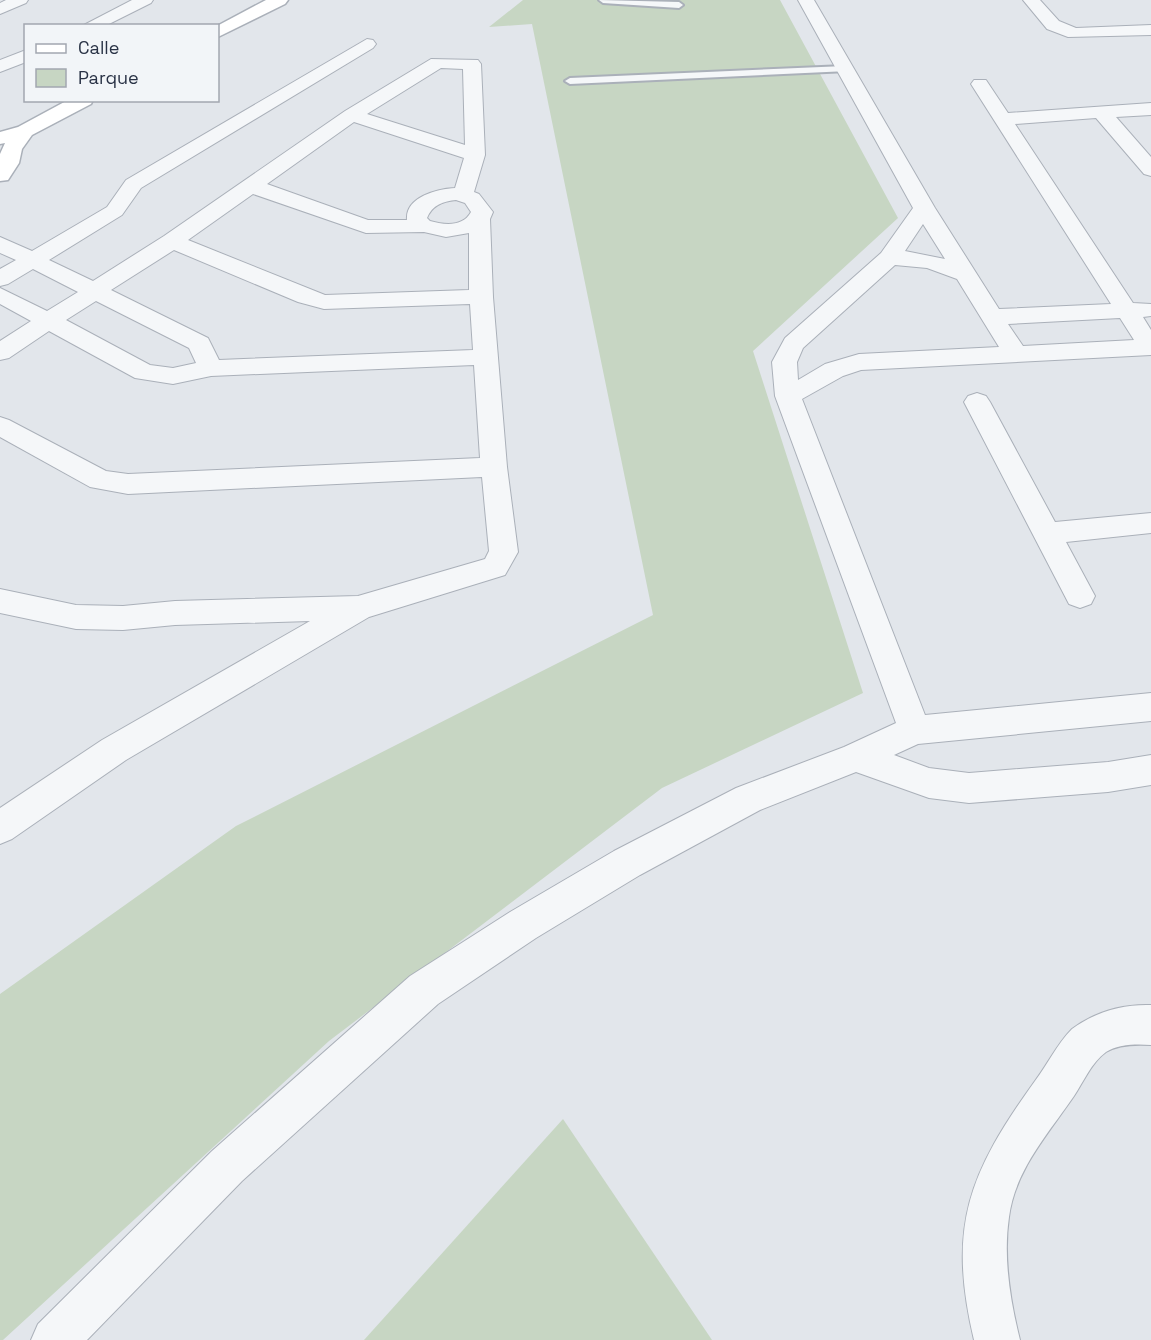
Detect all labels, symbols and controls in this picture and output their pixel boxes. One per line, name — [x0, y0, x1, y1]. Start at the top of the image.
legend — [24, 24, 219, 102]
text: Calle — [78, 36, 119, 59]
text: Parque — [78, 66, 139, 89]

